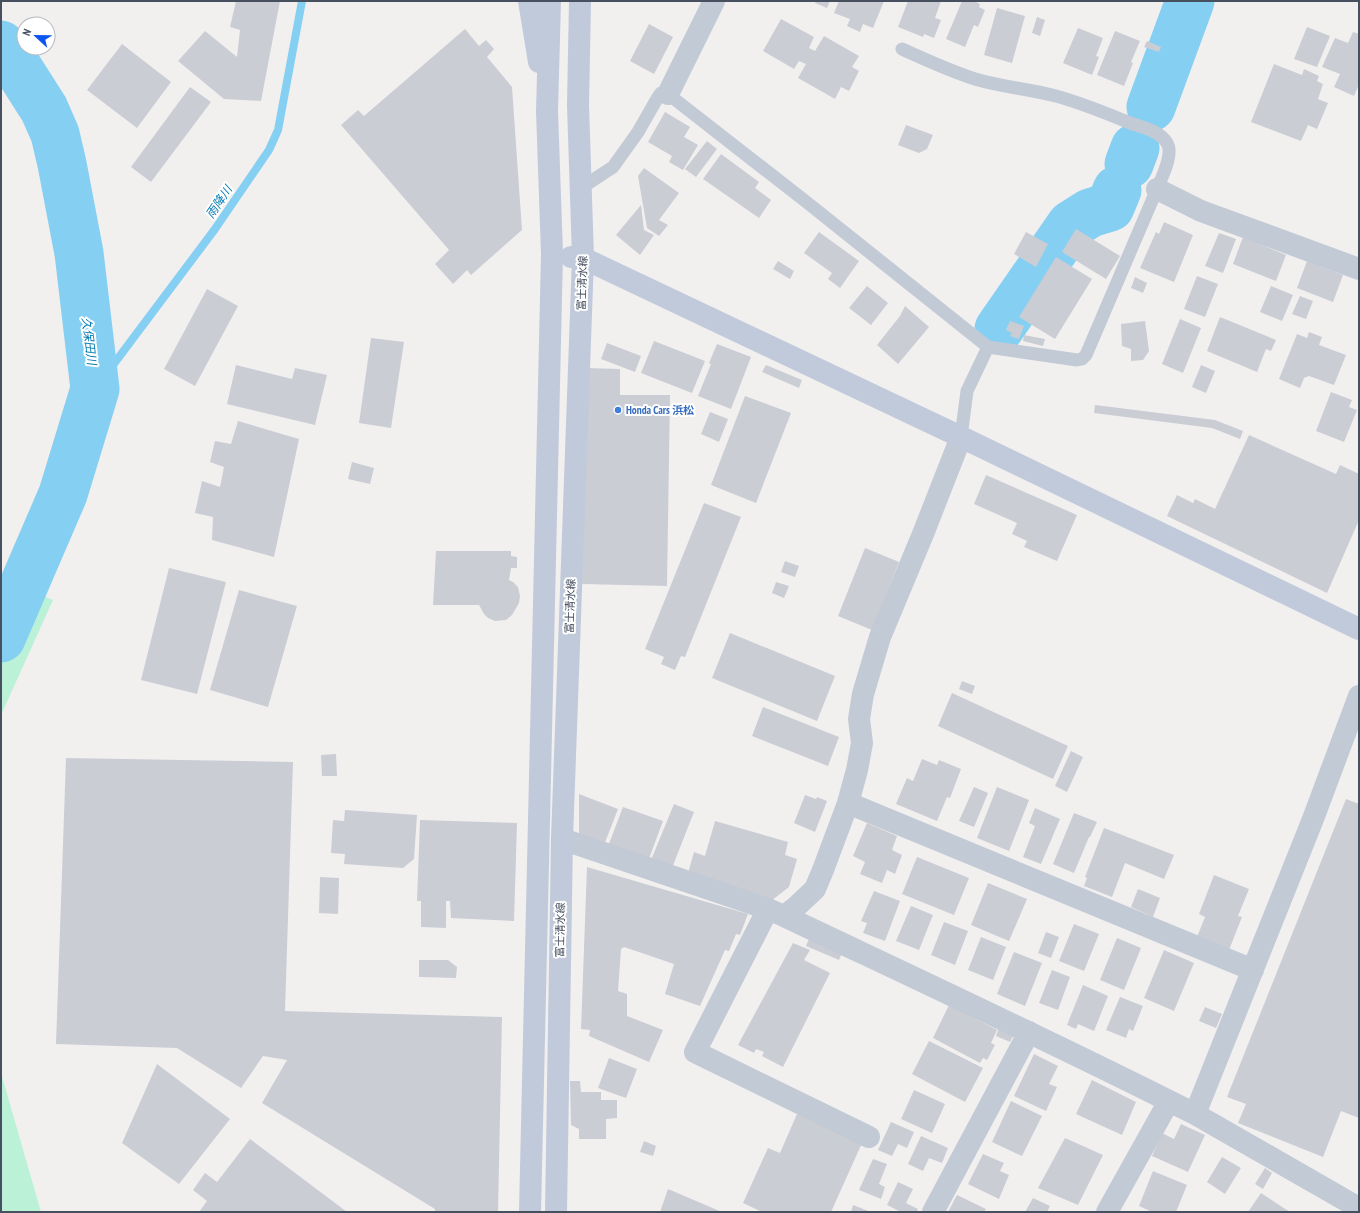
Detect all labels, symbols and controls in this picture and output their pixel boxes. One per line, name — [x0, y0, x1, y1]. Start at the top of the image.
north arrow — [16, 16, 56, 56]
text: N — [19, 27, 34, 38]
water label: 雨降川 — [202, 181, 236, 221]
street label: 富士清水線 — [574, 255, 590, 311]
water label: 久保田川 — [79, 316, 100, 368]
place label: Honda Cars 浜松 — [626, 403, 694, 417]
marker: Honda Cars 浜松 — [613, 405, 623, 415]
street label: 富士清水線 — [562, 578, 578, 634]
street label: 富士清水線 — [553, 902, 567, 958]

